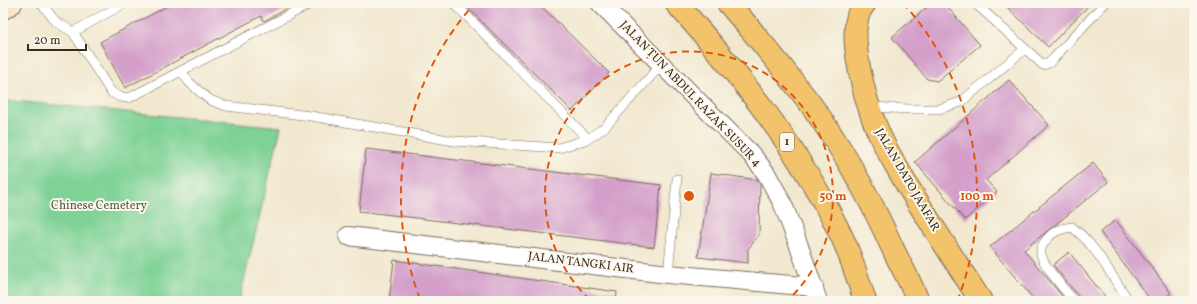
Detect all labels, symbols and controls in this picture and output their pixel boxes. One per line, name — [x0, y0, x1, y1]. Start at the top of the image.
street label: JALAN TUN ABDUL RAZAK SUSUR 4 — [616, 17, 764, 171]
scale bar — [28, 26, 86, 52]
text: 20 m — [34, 33, 61, 49]
street label: JALAN DATO JAAFAR — [871, 126, 943, 234]
road number: 1 — [780, 133, 794, 151]
centre of rings — [682, 189, 696, 203]
text: 50 m — [819, 189, 847, 205]
text: 100 m — [960, 189, 994, 205]
park label: Chinese Cemetery — [51, 198, 147, 214]
street label: JALAN TANGKI AIR — [527, 249, 635, 277]

